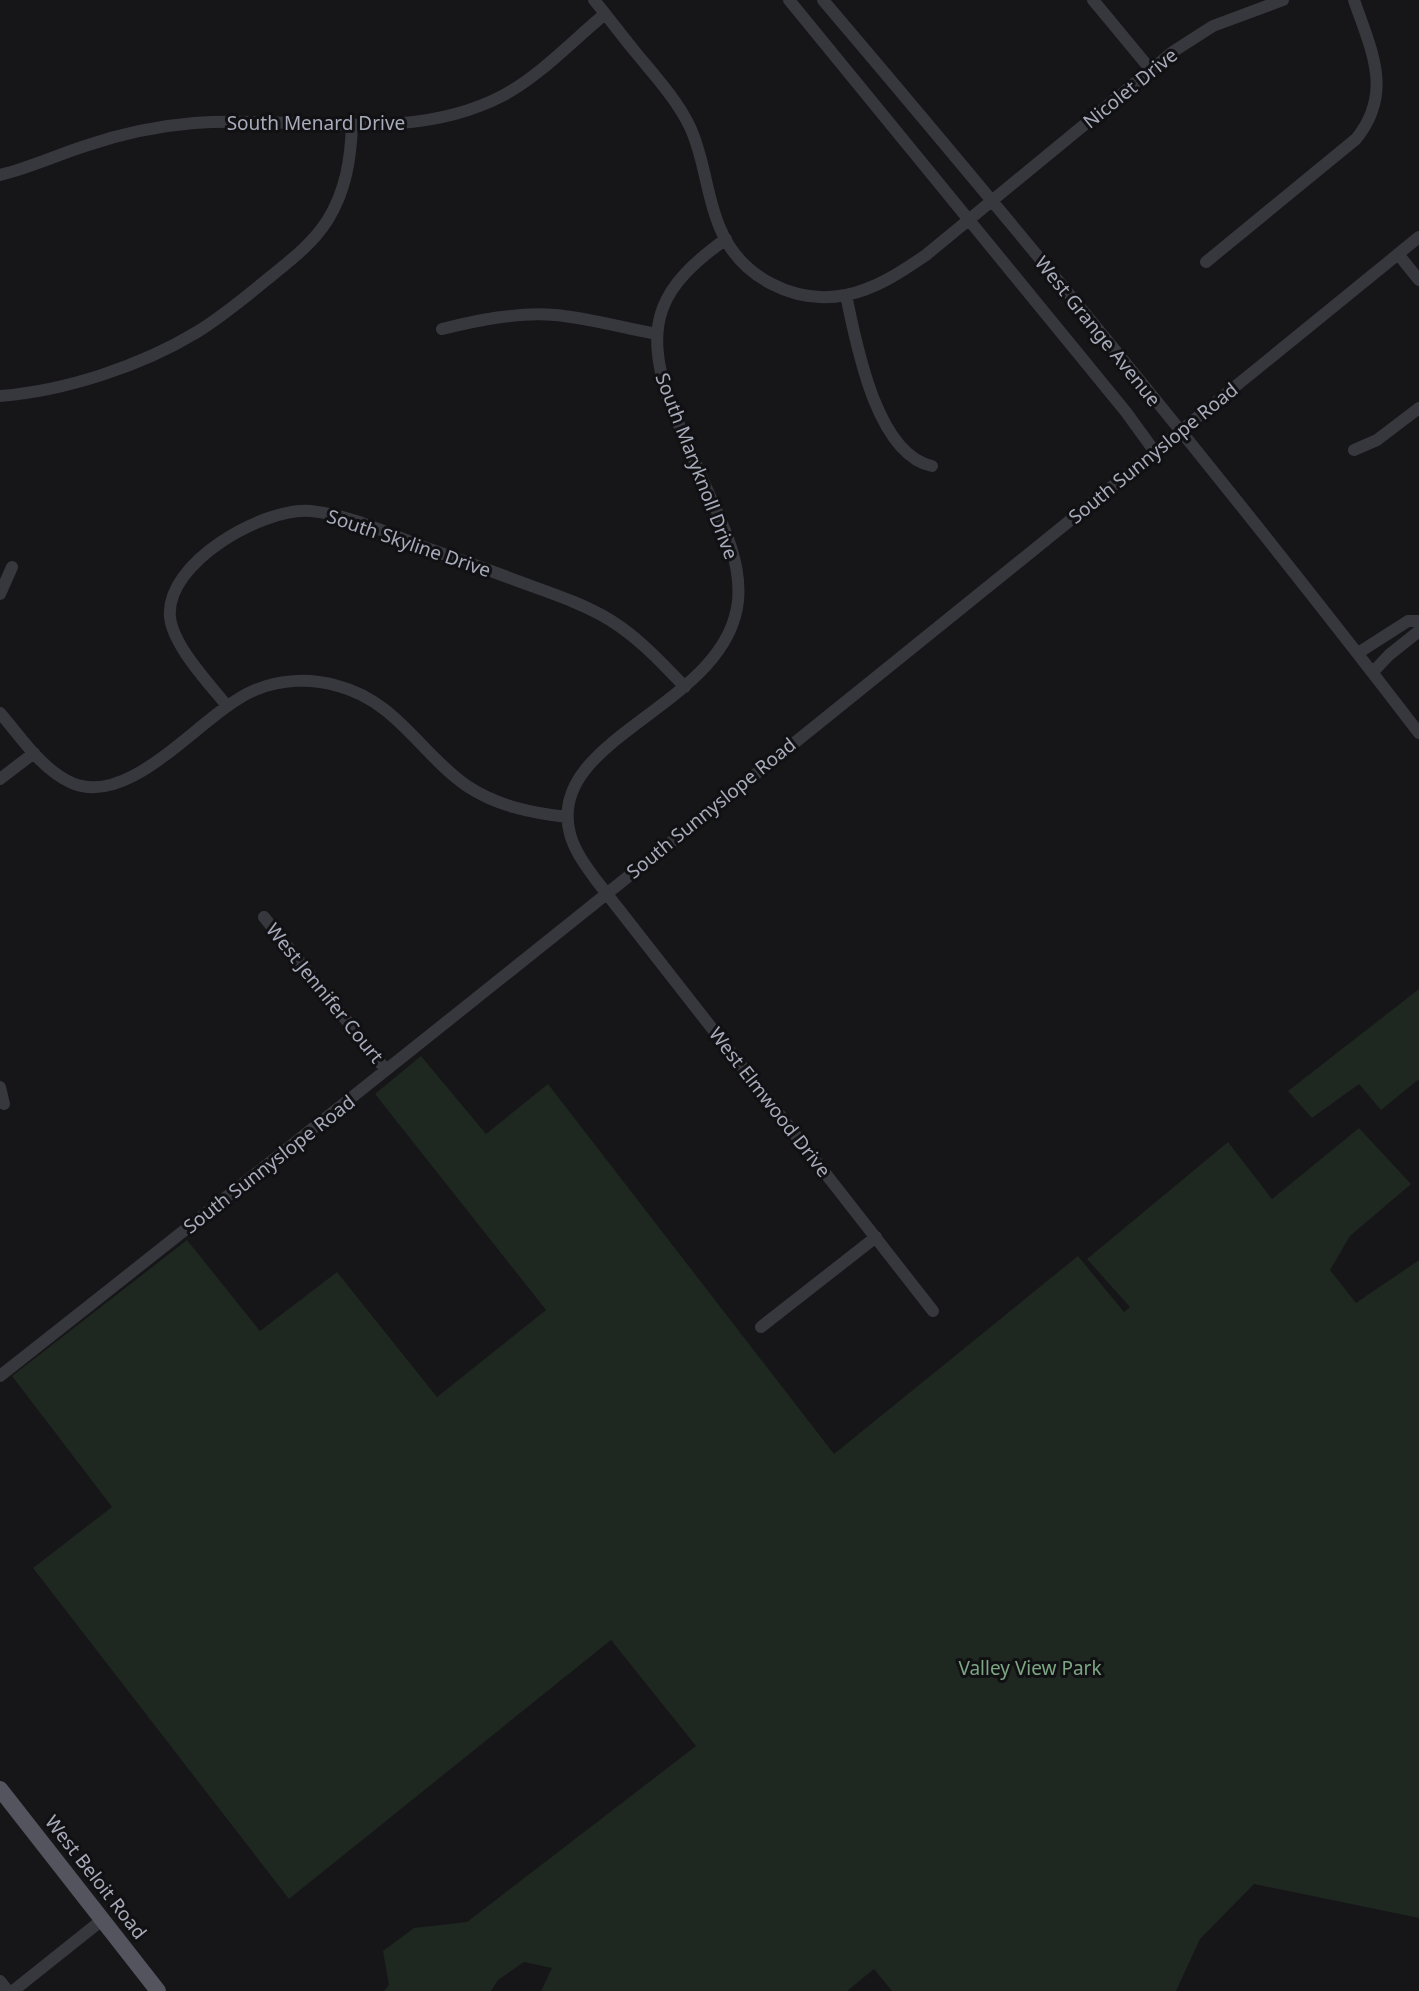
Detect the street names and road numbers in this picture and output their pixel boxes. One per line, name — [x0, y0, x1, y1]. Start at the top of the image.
street label: Nicolet Drive — [1077, 42, 1183, 134]
street label: South Menard Drive — [227, 110, 405, 136]
street label: West Grange Avenue — [1029, 250, 1167, 412]
street label: South Maryknoll Drive — [649, 369, 745, 563]
street label: South Sunnyslope Road — [1063, 376, 1243, 530]
street label: South Skyline Drive — [324, 503, 494, 583]
street label: South Sunnyslope Road — [621, 731, 801, 885]
street label: West Jennifer Court — [260, 918, 390, 1069]
street label: West Elmwood Drive — [703, 1022, 837, 1182]
street label: South Sunnyslope Road — [178, 1089, 360, 1239]
street label: West Beloit Road — [39, 1810, 153, 1944]

